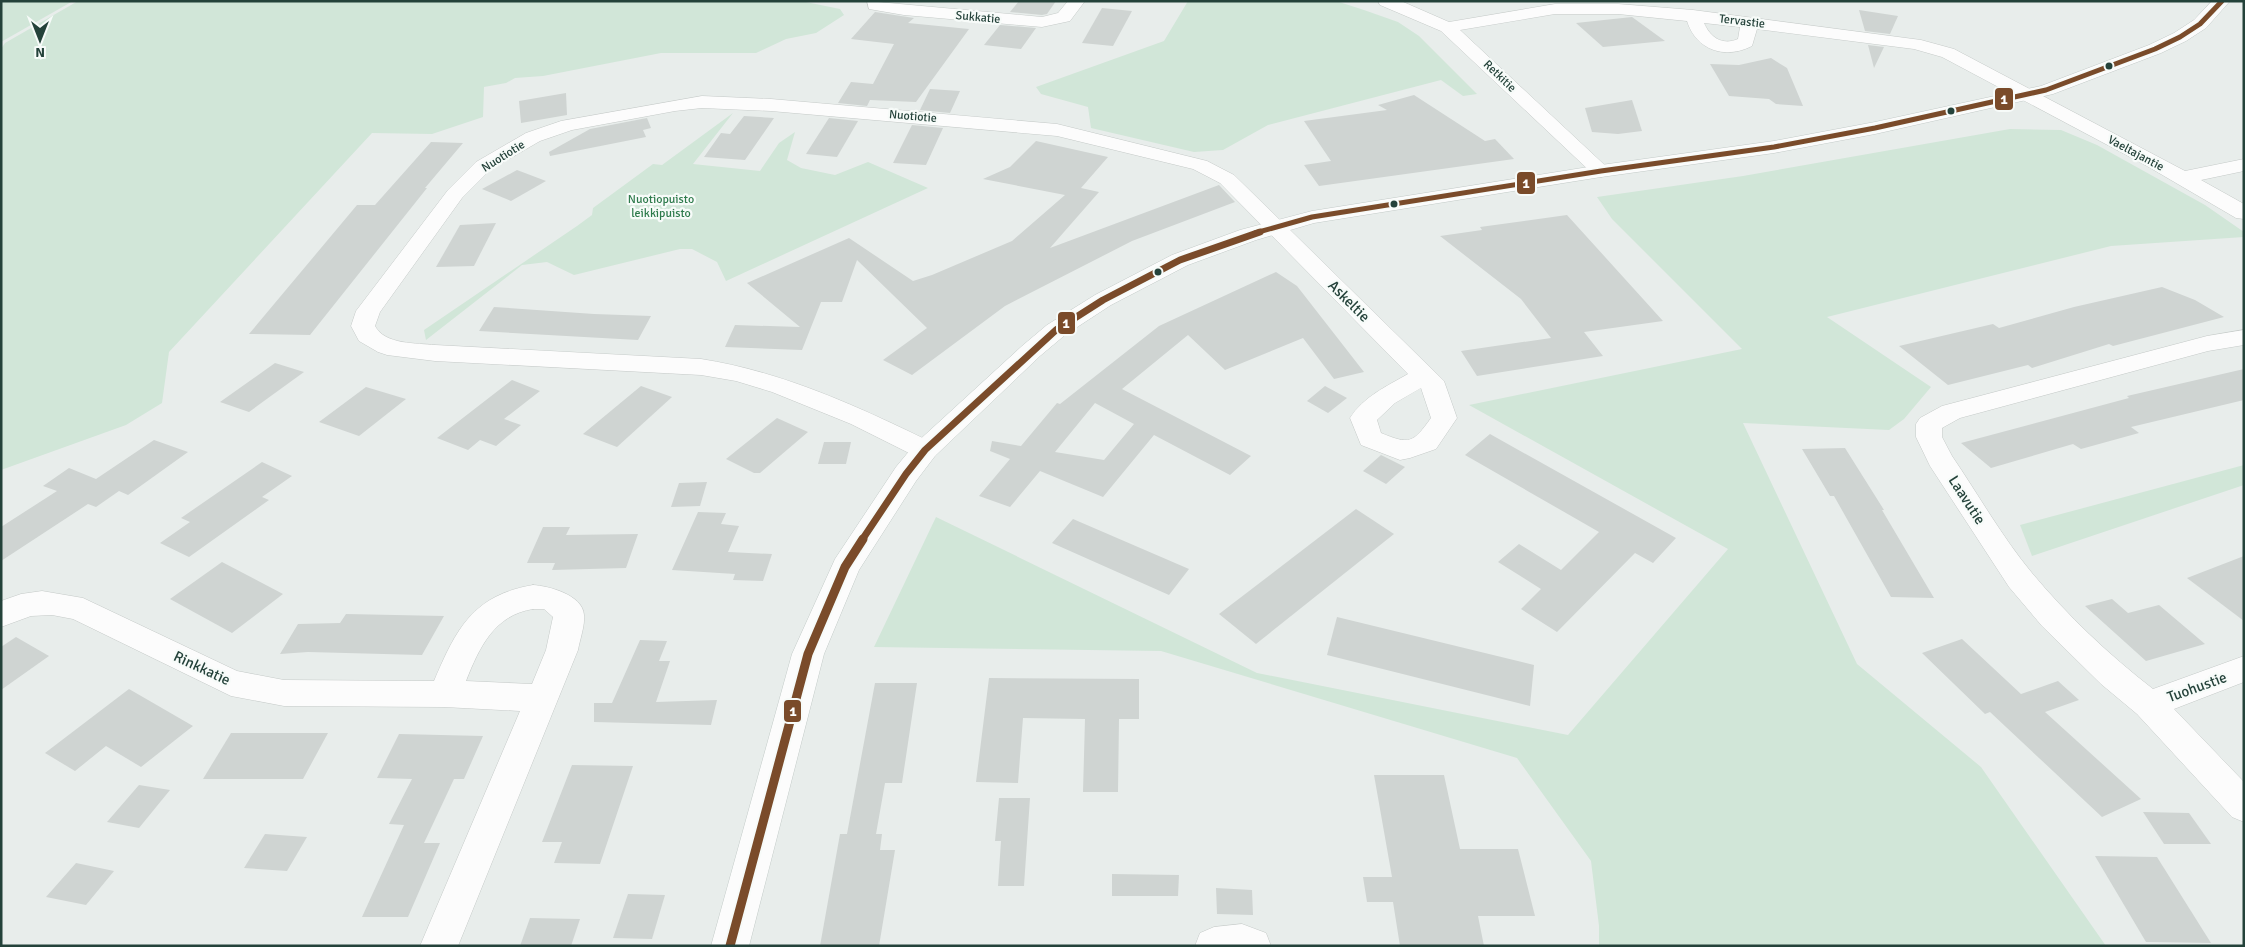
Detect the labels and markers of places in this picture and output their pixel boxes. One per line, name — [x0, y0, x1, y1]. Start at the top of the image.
unlabelled marker — [2104, 61, 2114, 71]
unlabelled marker — [1946, 106, 1956, 116]
unlabelled marker — [1389, 199, 1399, 209]
unlabelled marker — [1153, 267, 1163, 277]

